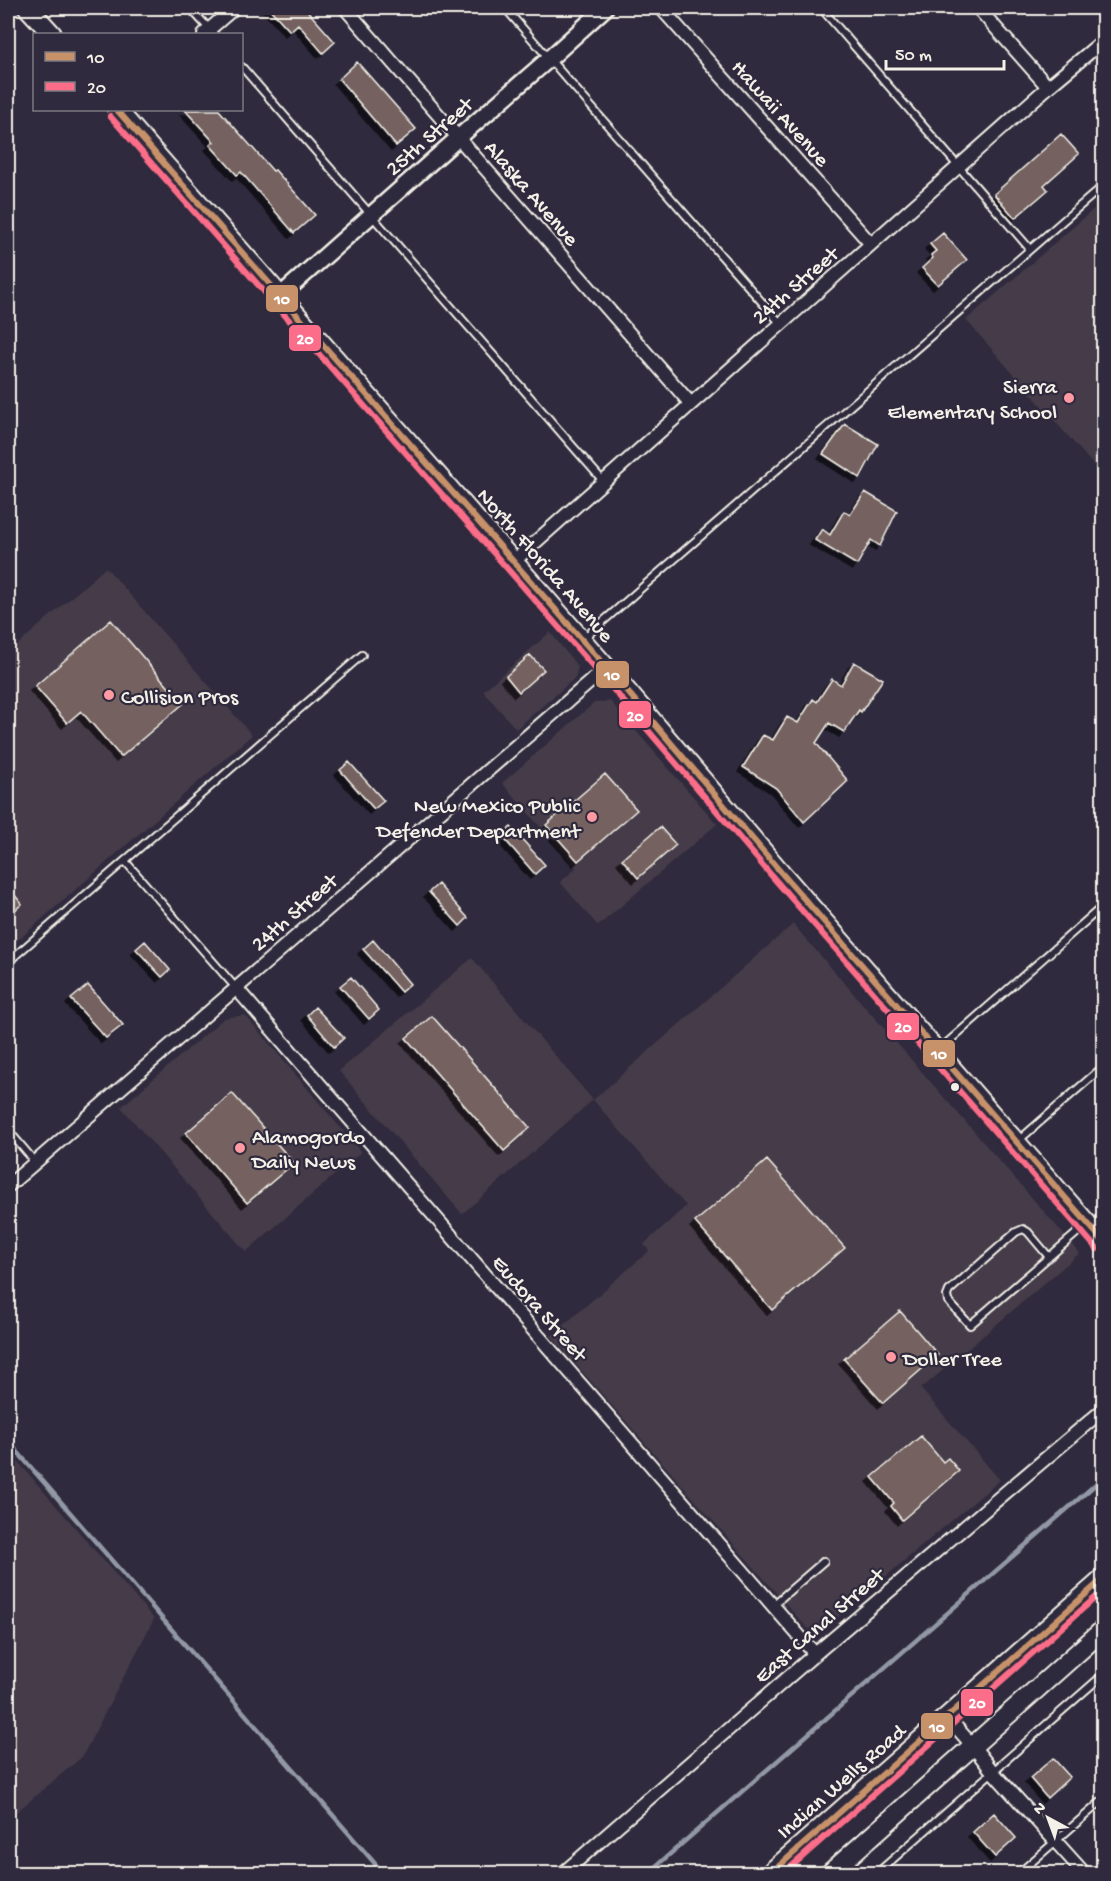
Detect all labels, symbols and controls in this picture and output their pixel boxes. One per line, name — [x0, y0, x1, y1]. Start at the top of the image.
legend — [33, 33, 243, 111]
scale bar — [886, 33, 1004, 71]
text: 50 m — [895, 46, 932, 67]
text: 10 — [86, 49, 105, 70]
street label: Hawaii Avenue — [724, 56, 834, 174]
text: 20 — [87, 79, 106, 100]
street label: 25th Street — [382, 92, 481, 183]
street label: Alaska Avenue — [477, 136, 583, 253]
street label: 24th Street — [748, 241, 847, 332]
line badge: 10 — [265, 284, 299, 313]
text: 10 — [273, 292, 290, 311]
line badge: 20 — [288, 324, 322, 352]
text: 20 — [297, 332, 313, 351]
place label: Sierra Elementary School — [887, 376, 1058, 427]
marker: Sierra Elementary School — [1062, 391, 1076, 405]
street label: North Florida Avenue — [470, 484, 619, 650]
line badge: 10 — [595, 660, 630, 689]
text: 10 — [603, 668, 620, 687]
place label: Collision Pros — [121, 686, 239, 712]
marker: Collision Pros — [102, 688, 116, 702]
line badge: 20 — [618, 700, 652, 729]
text: 20 — [627, 709, 643, 728]
place label: New Mexico Public Defender Department — [375, 795, 582, 846]
marker: New Mexico Public Defender Department — [585, 810, 599, 824]
street label: 24th Street — [247, 868, 346, 959]
line badge: 20 — [886, 1012, 920, 1041]
text: 20 — [895, 1020, 911, 1039]
line badge: 10 — [922, 1039, 956, 1068]
text: 10 — [930, 1047, 947, 1066]
unlabelled marker — [949, 1081, 961, 1093]
place label: Alamogordo Daily News — [250, 1126, 365, 1177]
marker: Alamogordo Daily News — [233, 1141, 247, 1155]
street label: Eudora Street — [485, 1251, 592, 1370]
place label: Doller Tree — [901, 1348, 1002, 1374]
marker: Doller Tree — [884, 1350, 898, 1364]
street label: East Canal Street — [750, 1562, 892, 1691]
line badge: 20 — [960, 1688, 994, 1717]
text: 20 — [969, 1696, 985, 1715]
line badge: 10 — [920, 1712, 954, 1740]
street label: Indian Wells Road — [773, 1719, 914, 1846]
text: 10 — [928, 1720, 945, 1739]
north arrow — [1018, 1788, 1078, 1848]
text: N — [1030, 1798, 1051, 1820]

